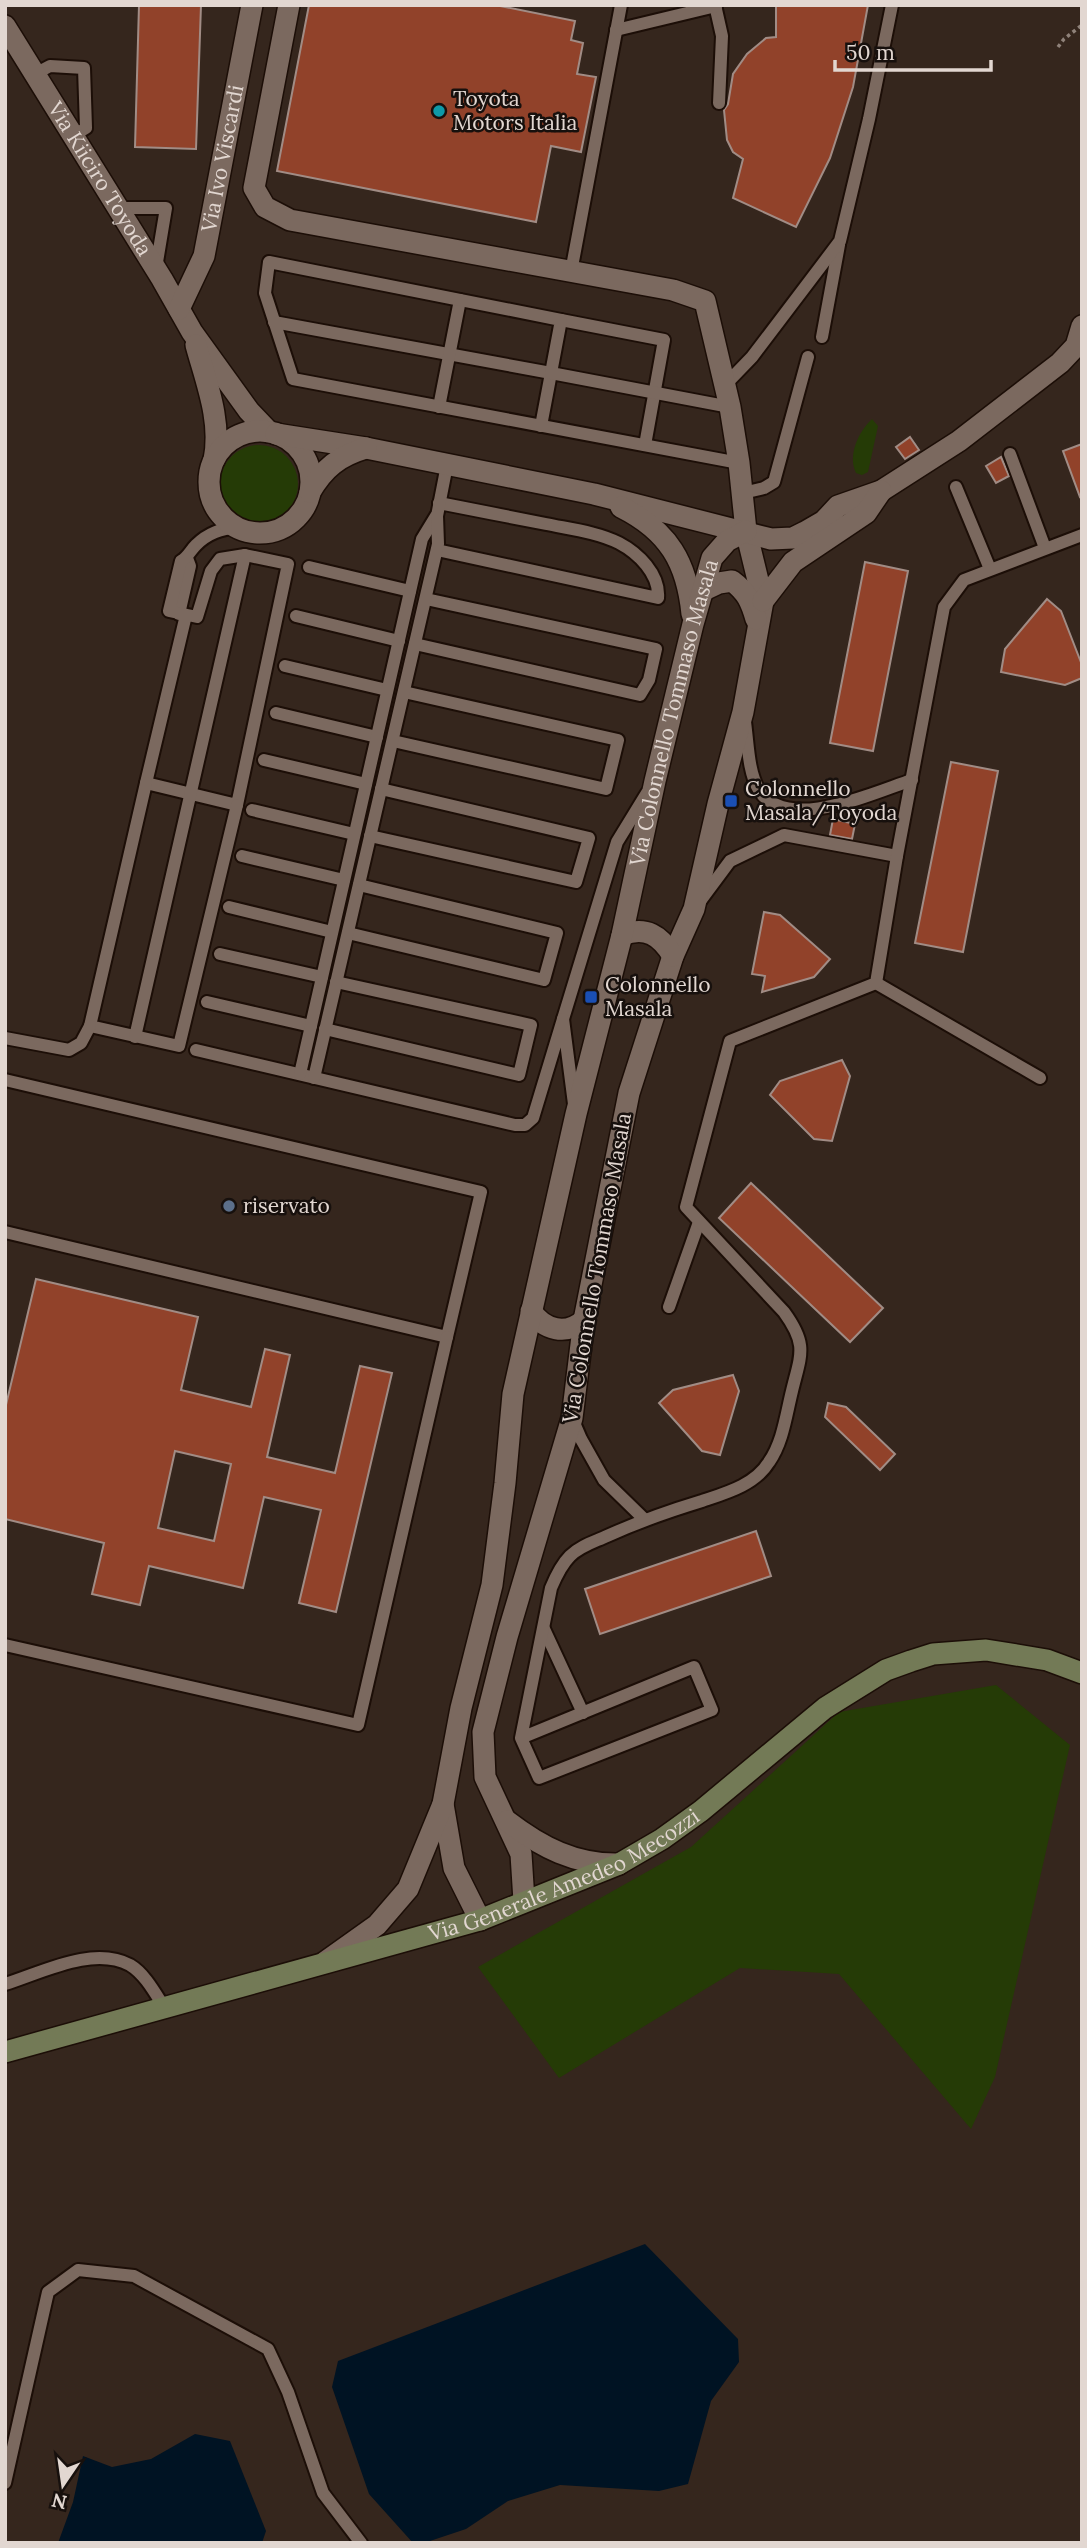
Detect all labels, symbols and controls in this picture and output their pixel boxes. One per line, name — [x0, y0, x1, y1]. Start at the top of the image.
scale bar — [835, 28, 991, 72]
text: 50 m — [846, 39, 895, 66]
street label: Via Ivo Viscardi — [195, 82, 249, 235]
place label: Toyota Motors Italia — [453, 85, 577, 136]
street label: Via Kiiciro Toyoda — [42, 96, 159, 261]
marker: Toyota Motors Italia — [431, 103, 447, 119]
street label: Via Colonnello Tommaso Masala — [623, 556, 724, 869]
place label: Colonnello Masala/Toyoda — [745, 775, 898, 826]
marker: Colonnello Masala/Toyoda — [723, 793, 739, 809]
place label: Colonnello Masala — [605, 971, 711, 1022]
marker: Colonnello Masala — [583, 989, 599, 1005]
street label: Via Colonnello Tommaso Masala — [556, 1111, 637, 1426]
place label: riservato — [243, 1192, 330, 1219]
marker: riservato — [221, 1198, 237, 1214]
street label: Via Generale Amedeo Mecozzi — [424, 1802, 705, 1947]
north arrow — [28, 2450, 98, 2520]
text: N — [49, 2488, 69, 2515]

